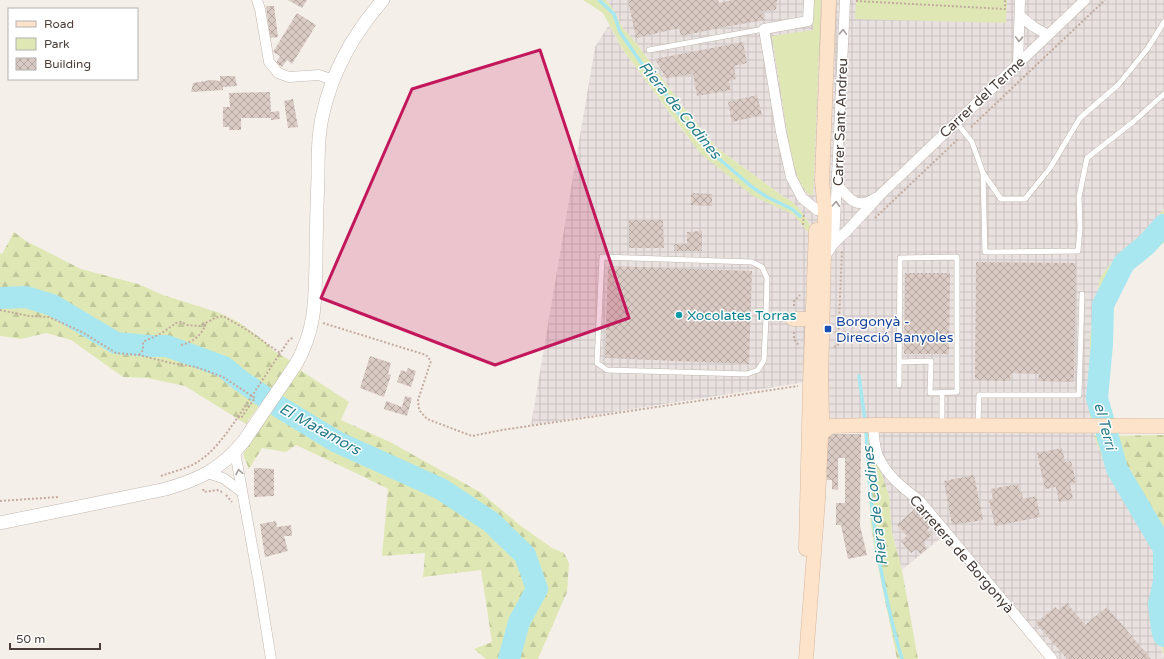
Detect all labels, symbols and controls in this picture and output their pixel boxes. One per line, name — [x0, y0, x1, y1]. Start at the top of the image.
legend — [8, 8, 138, 80]
text: Road — [44, 17, 74, 31]
one-way arrow — [839, 29, 848, 35]
one-way arrow — [1015, 36, 1023, 42]
text: Park — [44, 37, 70, 51]
street label: Carrer del Terme — [936, 53, 1029, 141]
text: Building — [44, 57, 91, 71]
water label: Riera de Codines — [635, 58, 726, 164]
street label: Carrer Sant Andreu — [830, 58, 851, 186]
one-way arrow — [832, 201, 841, 207]
place label: Xocolates Torras — [687, 307, 797, 324]
marker: Xocolates Torras — [674, 310, 684, 320]
place label: Borgonyà - Direcció Banyoles — [836, 313, 954, 346]
marker: Borgonyà - Direcció Banyoles — [823, 324, 833, 334]
water label: El Matamors — [276, 399, 365, 460]
water label: el Terri — [1090, 400, 1120, 454]
water label: Riera de Codines — [859, 443, 891, 567]
one-way arrow — [235, 469, 244, 475]
street label: Carretera de Borgonyà — [906, 492, 1018, 617]
scale bar — [10, 625, 100, 651]
text: 50 m — [16, 632, 45, 646]

